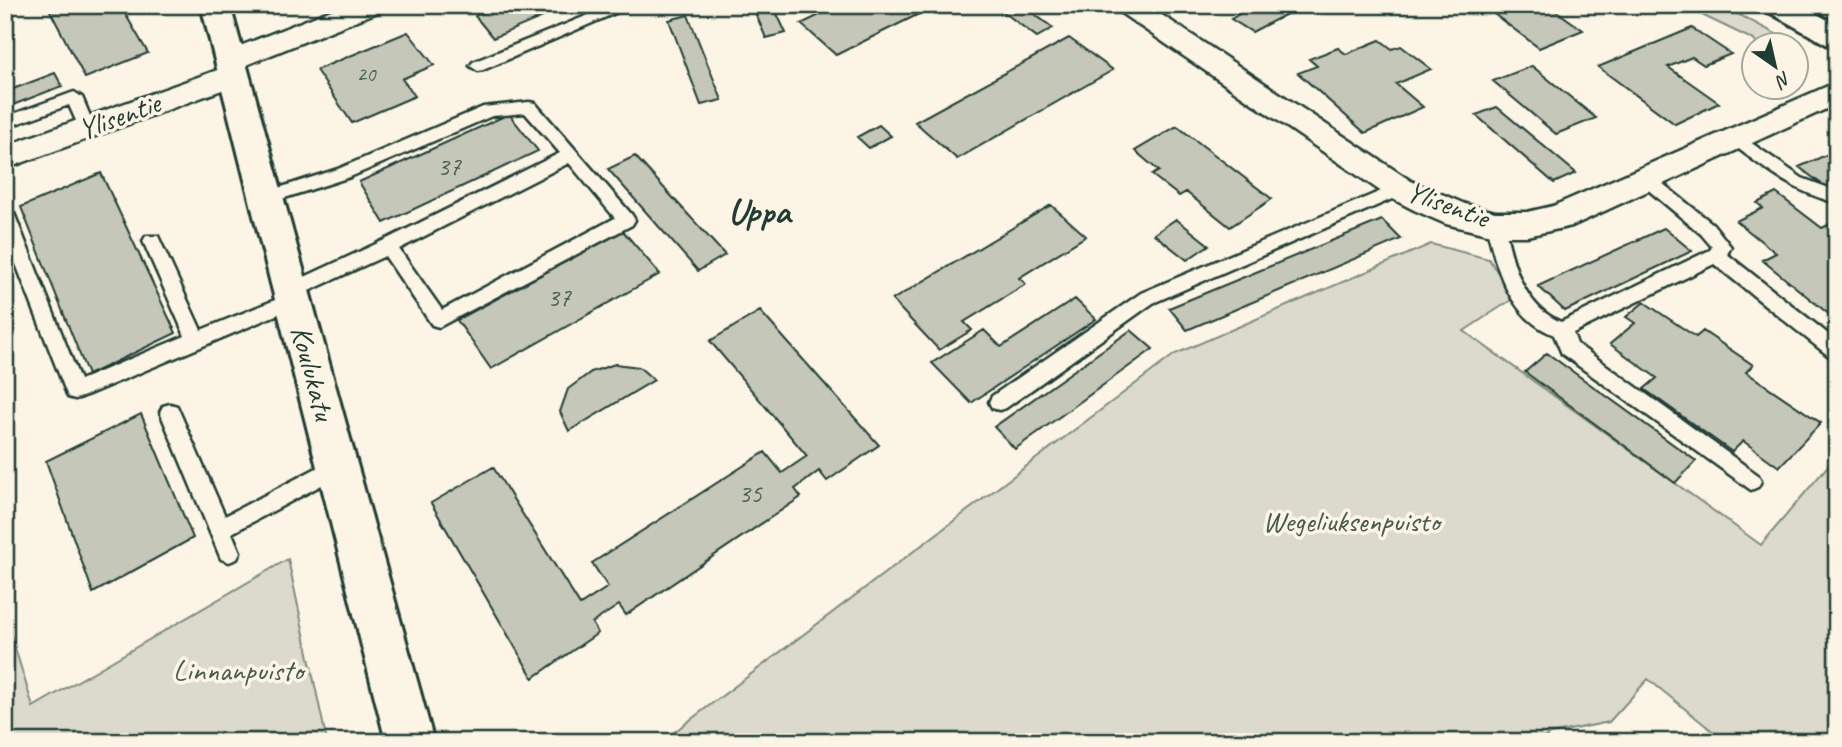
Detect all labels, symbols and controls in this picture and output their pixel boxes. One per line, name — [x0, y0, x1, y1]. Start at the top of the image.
north arrow — [1741, 32, 1811, 102]
house number: 20 — [357, 61, 377, 87]
text: N — [1770, 66, 1796, 94]
street label: Ylisentie — [73, 83, 167, 148]
house number: 37 — [437, 150, 462, 183]
street label: Ylisentie — [1402, 172, 1496, 237]
district label: Uppa — [728, 187, 794, 234]
house number: 37 — [547, 281, 572, 314]
street label: Koulukatu — [282, 322, 344, 426]
house number: 35 — [738, 477, 763, 510]
park label: Wegeliuksenpuisto — [1262, 502, 1443, 540]
park label: Linnanpuisto — [173, 651, 306, 689]

